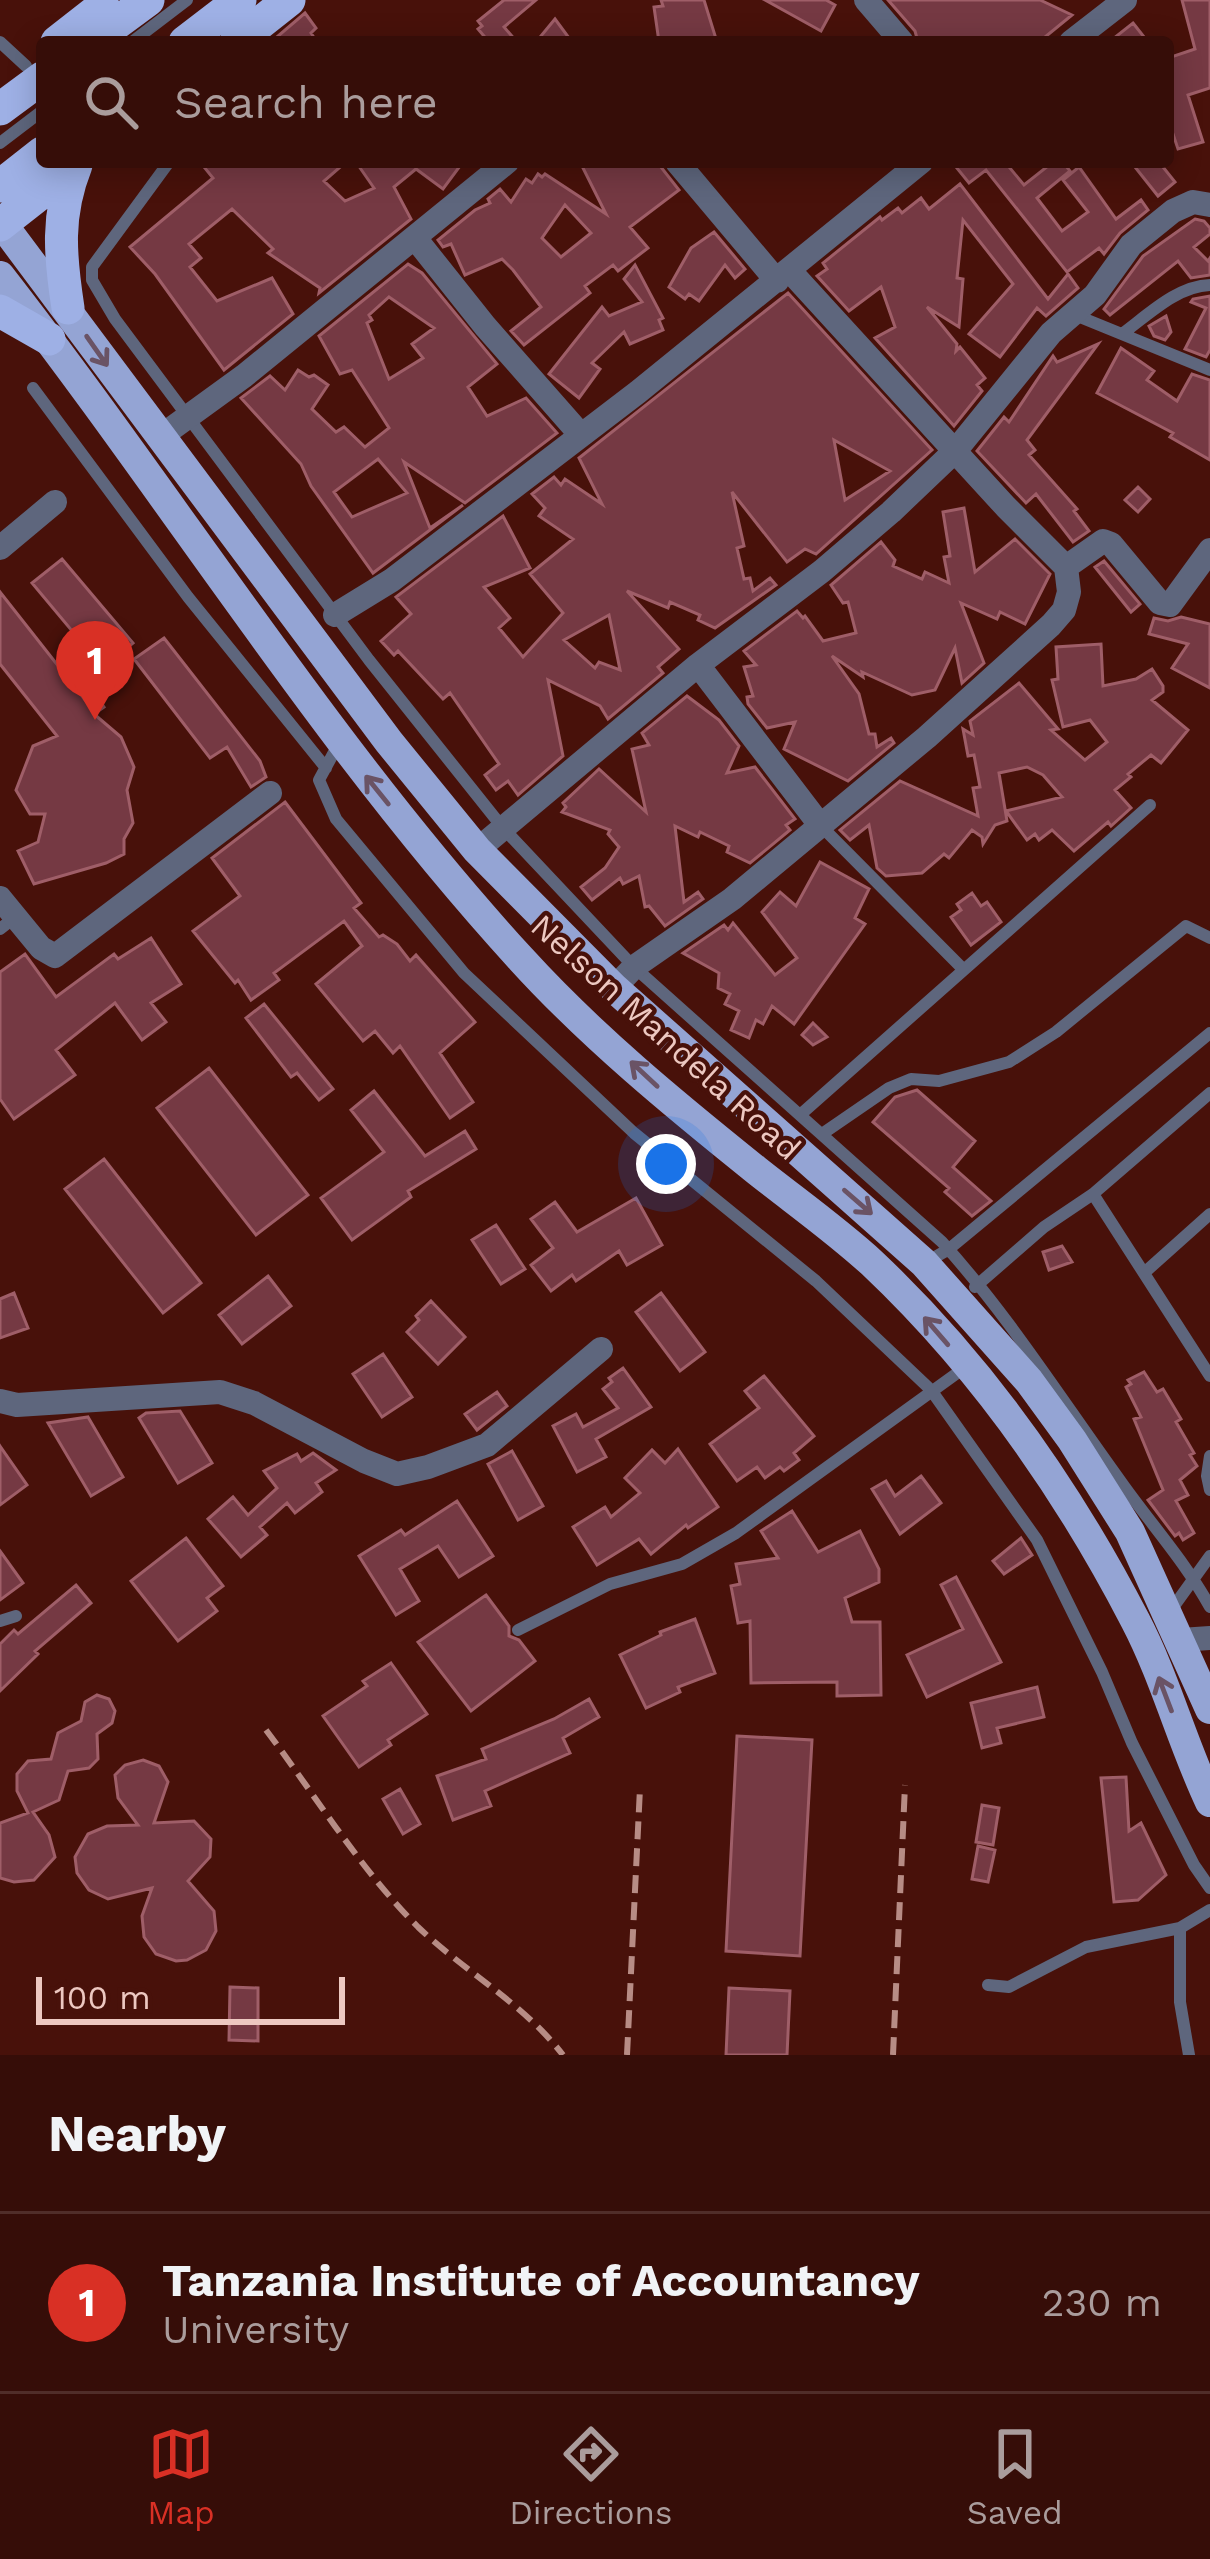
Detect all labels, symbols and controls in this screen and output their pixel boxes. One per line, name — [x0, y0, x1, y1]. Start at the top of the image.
search box — [36, 36, 1174, 168]
icon: search — [78, 69, 144, 135]
text: Search here — [174, 76, 438, 129]
one-way arrow — [84, 334, 109, 367]
pin: 1 — [56, 621, 134, 720]
one-way arrow — [364, 775, 392, 806]
street label: Nelson Mandela Road — [523, 906, 809, 1168]
one-way arrow — [629, 1061, 659, 1088]
your location — [636, 1134, 696, 1194]
one-way arrow — [842, 1188, 873, 1215]
one-way arrow — [923, 1316, 951, 1347]
one-way arrow — [1152, 1677, 1174, 1714]
scale bar — [36, 1971, 345, 2024]
text: 100 m — [54, 1978, 151, 2017]
text: Nearby — [48, 2104, 226, 2163]
text: Tanzania Institute of Accountancy — [162, 2254, 920, 2307]
text: 1 — [79, 2280, 95, 2325]
text: 230 m — [1042, 2280, 1162, 2325]
text: University — [162, 2307, 349, 2352]
tab: Map — [147, 2421, 215, 2532]
tab: Directions — [509, 2421, 672, 2532]
tab: Saved — [967, 2421, 1063, 2532]

